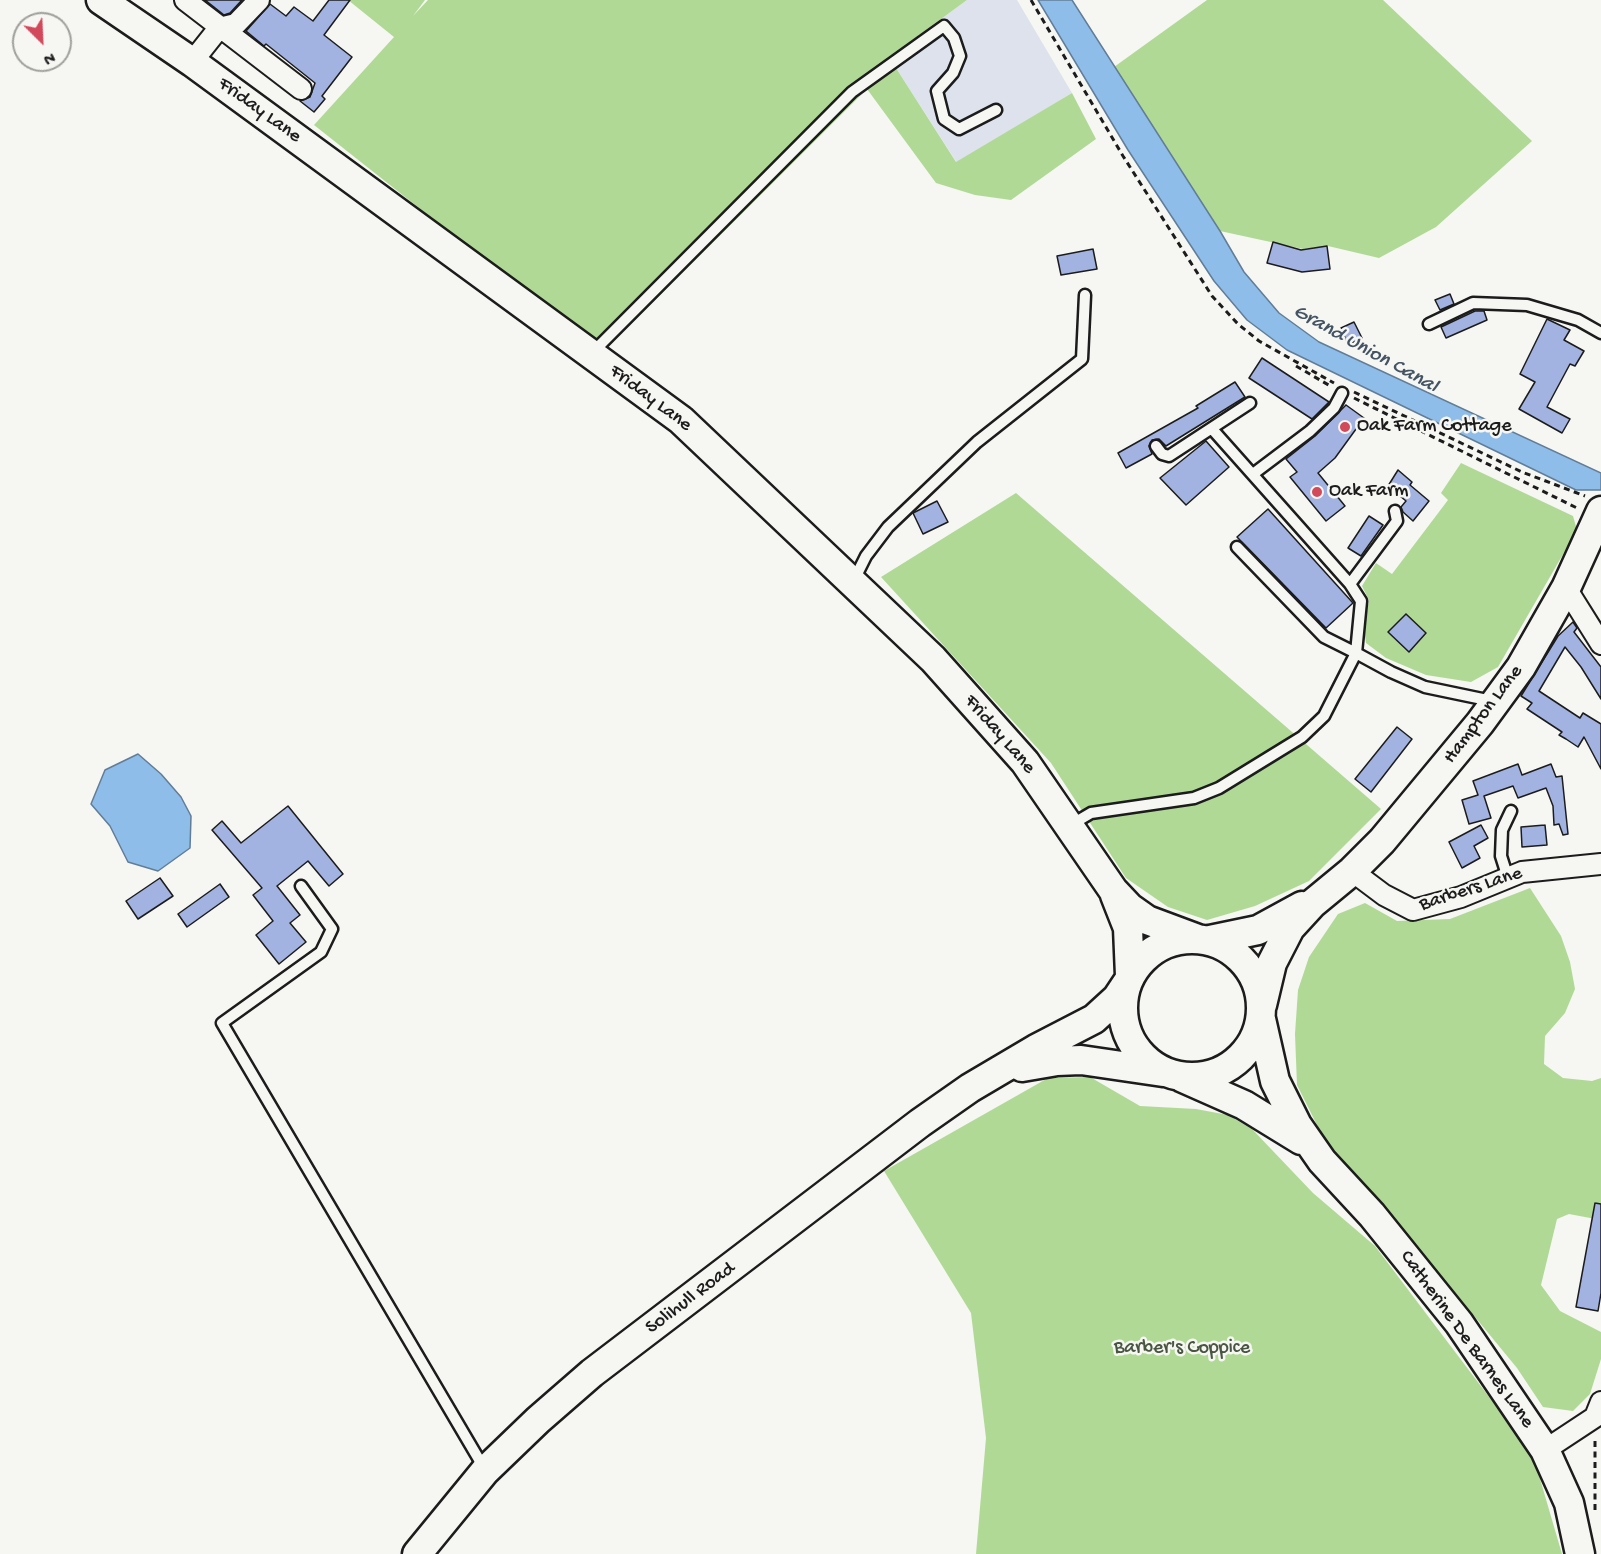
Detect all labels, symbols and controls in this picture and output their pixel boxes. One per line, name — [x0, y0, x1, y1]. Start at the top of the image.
north arrow — [12, 12, 72, 72]
text: N — [40, 46, 57, 68]
street label: Friday Lane — [213, 73, 305, 149]
water label: Grand Union Canal — [1288, 300, 1442, 400]
street label: Friday Lane — [604, 360, 696, 438]
place label: Oak Farm Cottage — [1357, 415, 1512, 439]
marker: Oak Farm Cottage — [1338, 420, 1352, 434]
place label: Oak Farm — [1329, 480, 1408, 504]
marker: Oak Farm — [1310, 485, 1324, 499]
street label: Hampton Lane — [1439, 661, 1529, 769]
street label: Friday Lane — [958, 690, 1040, 780]
street label: Barbers Lane — [1417, 862, 1525, 918]
street label: Catherine De Barnes Lane — [1393, 1246, 1539, 1434]
street label: Solihull Road — [642, 1258, 740, 1340]
park label: Barber's Coppice — [1114, 1337, 1250, 1361]

